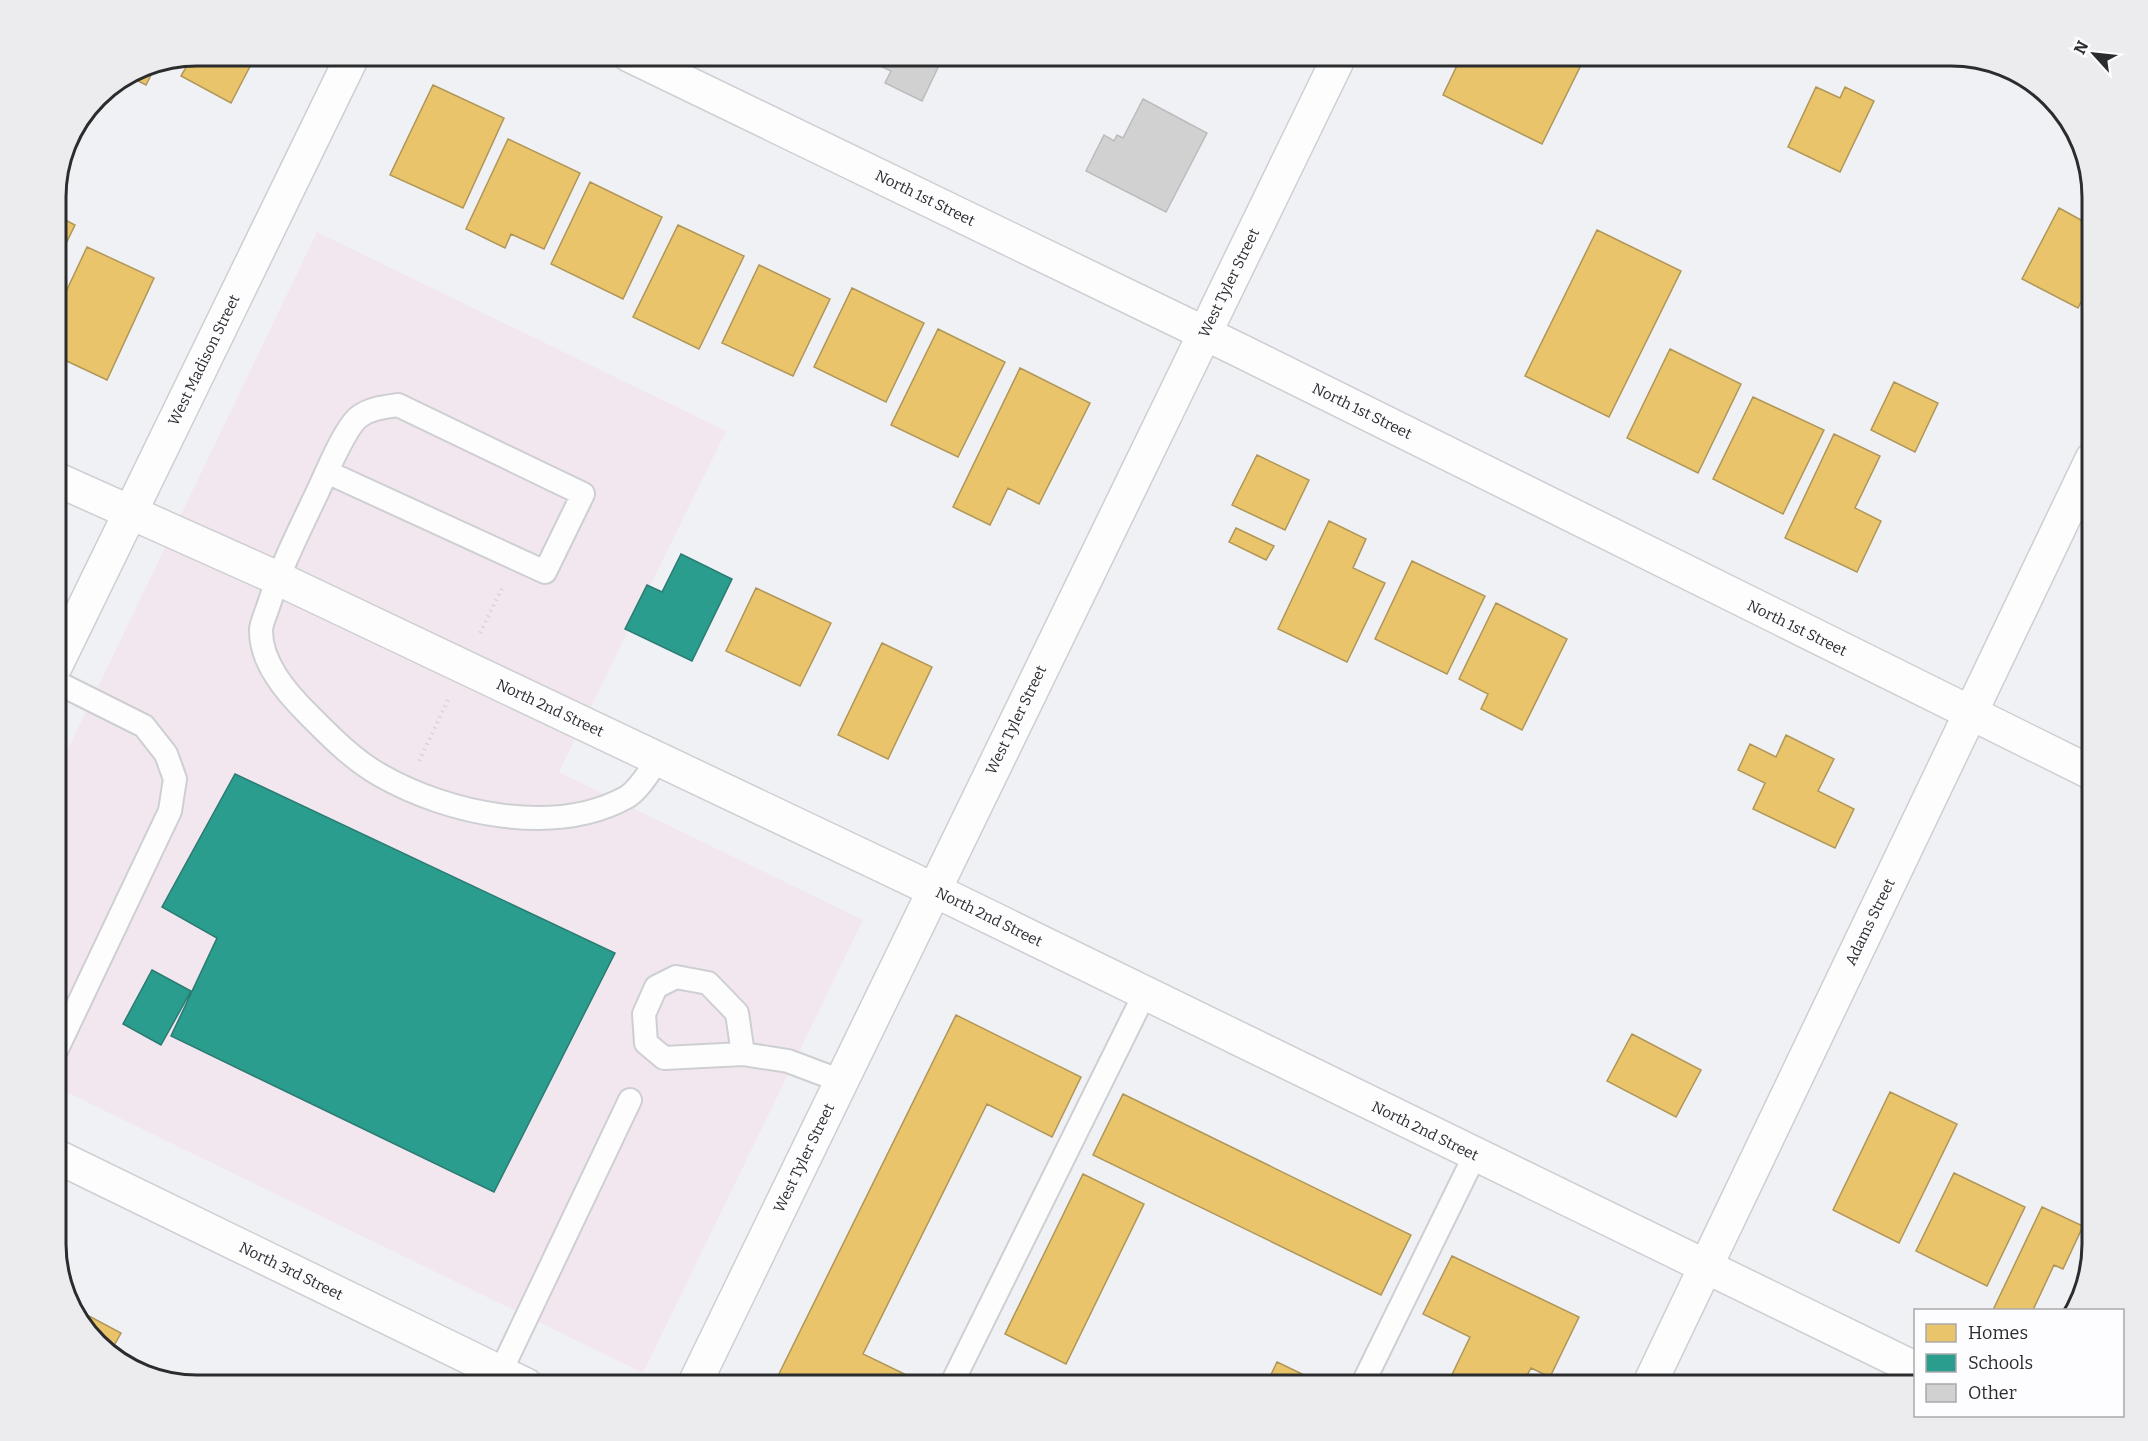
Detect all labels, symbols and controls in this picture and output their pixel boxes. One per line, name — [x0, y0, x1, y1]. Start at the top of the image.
north arrow — [2064, 24, 2124, 84]
text: N — [2070, 38, 2092, 57]
street label: North 1st Street — [872, 166, 978, 230]
street label: West Tyler Street — [1195, 225, 1263, 340]
street label: West Madison Street — [164, 291, 244, 428]
street label: North 1st Street — [1309, 379, 1415, 443]
street label: North 1st Street — [1744, 596, 1850, 660]
street label: West Tyler Street — [982, 662, 1050, 777]
street label: North 2nd Street — [493, 675, 607, 741]
street label: Adams Street — [1841, 875, 1899, 968]
street label: North 2nd Street — [933, 883, 1046, 951]
street label: North 2nd Street — [1369, 1097, 1482, 1165]
street label: West Tyler Street — [770, 1100, 838, 1215]
street label: North 3rd Street — [236, 1238, 346, 1304]
legend — [1914, 1309, 2124, 1417]
text: Homes — [1968, 1322, 2028, 1344]
text: Schools — [1968, 1352, 2033, 1374]
text: Other — [1968, 1382, 2017, 1404]

